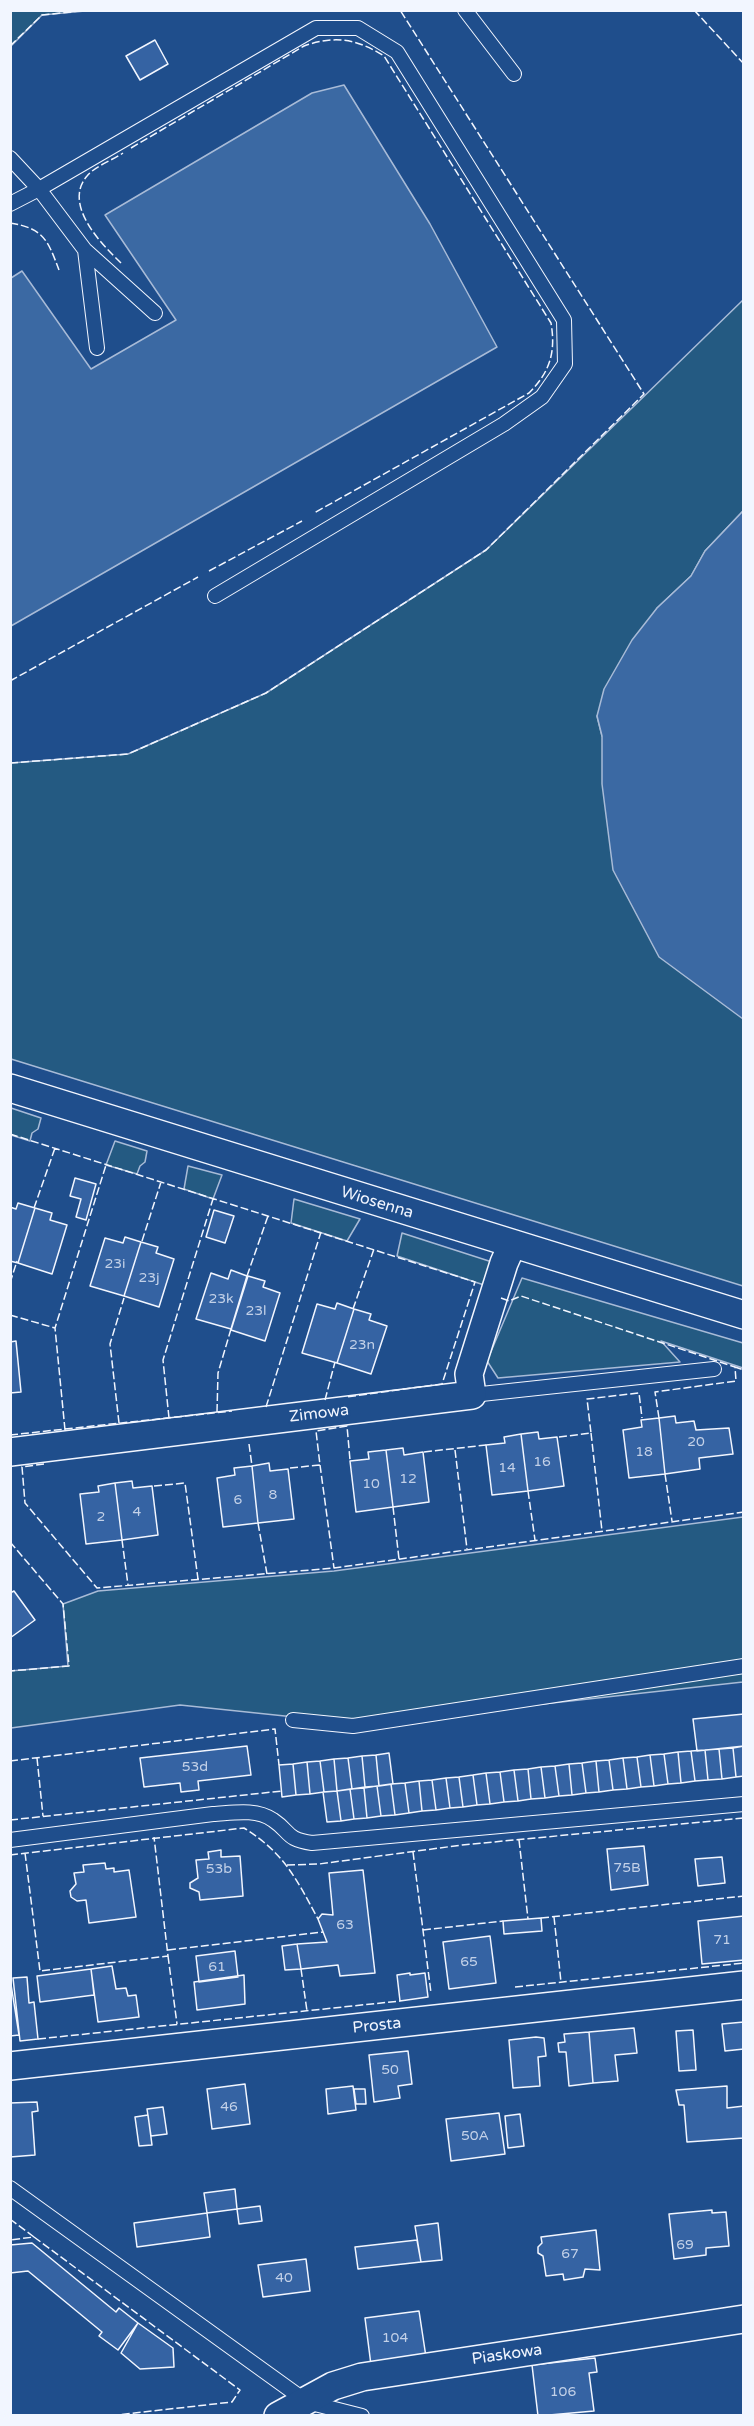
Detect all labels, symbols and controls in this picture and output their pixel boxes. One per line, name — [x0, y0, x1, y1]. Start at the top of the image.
street label: Wiosenna — [338, 1183, 416, 1223]
house number: 23i — [104, 1256, 126, 1272]
house number: 23j — [138, 1270, 160, 1286]
house number: 23k — [208, 1291, 234, 1307]
house number: 23l — [245, 1303, 267, 1319]
house number: 23n — [349, 1337, 375, 1353]
street label: Zimowa — [288, 1401, 350, 1427]
house number: 20 — [687, 1434, 705, 1450]
house number: 18 — [635, 1444, 653, 1460]
house number: 16 — [533, 1454, 551, 1470]
house number: 14 — [498, 1460, 516, 1476]
house number: 12 — [399, 1471, 417, 1487]
house number: 10 — [362, 1476, 380, 1492]
house number: 8 — [269, 1487, 277, 1503]
house number: 6 — [234, 1492, 242, 1508]
house number: 4 — [133, 1504, 141, 1520]
house number: 2 — [97, 1509, 105, 1525]
house number: 53d — [182, 1759, 208, 1775]
house number: 75B — [613, 1860, 641, 1876]
house number: 53b — [206, 1861, 232, 1877]
house number: 63 — [336, 1917, 354, 1933]
house number: 71 — [713, 1932, 731, 1948]
house number: 65 — [460, 1954, 478, 1970]
house number: 61 — [208, 1959, 226, 1975]
street label: Prosta — [352, 2014, 402, 2038]
house number: 50 — [381, 2062, 399, 2078]
house number: 46 — [220, 2099, 238, 2115]
house number: 50A — [461, 2128, 489, 2144]
house number: 69 — [676, 2237, 694, 2253]
house number: 67 — [561, 2246, 579, 2262]
house number: 40 — [275, 2270, 293, 2286]
house number: 104 — [382, 2330, 408, 2346]
street label: Piaskowa — [470, 2341, 544, 2369]
house number: 106 — [550, 2384, 576, 2400]

